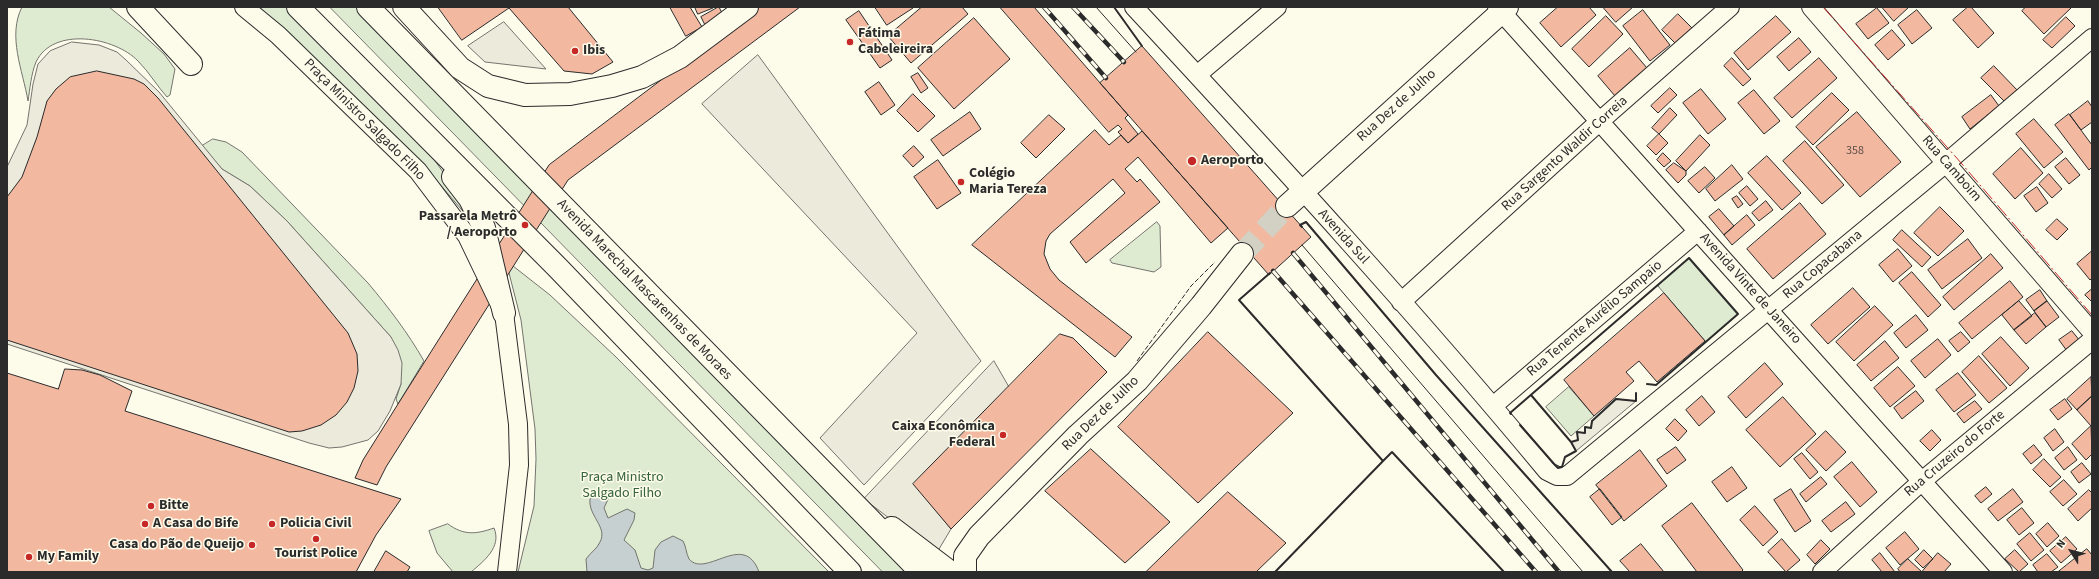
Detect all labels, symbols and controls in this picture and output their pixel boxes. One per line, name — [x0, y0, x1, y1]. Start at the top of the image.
place label: Fátima Cabeleireira — [858, 26, 933, 58]
marker: Fátima Cabeleireira — [845, 37, 855, 47]
place label: Ibis — [583, 43, 605, 59]
marker: Ibis — [570, 46, 580, 56]
street label: Praça Ministro Salgado Filho — [300, 56, 428, 184]
street label: Rua Dez de Julho — [1354, 66, 1440, 146]
street label: Rua Sargento Waldir Correia — [1498, 93, 1632, 215]
street label: Rua Camboim — [1918, 132, 1984, 206]
house number: 358 — [1846, 144, 1864, 158]
place label: Aeroporto — [1201, 153, 1264, 169]
marker: Aeroporto — [1186, 155, 1198, 167]
place label: Colégio Maria Tereza — [969, 166, 1047, 198]
marker: Colégio Maria Tereza — [956, 177, 966, 187]
street label: Avenida Marechal Mascarenhas de Moraes — [553, 196, 735, 384]
street label: Avenida Sul — [1314, 206, 1372, 268]
place label: Passarela Metrô / Aeroporto — [419, 209, 517, 242]
marker: Passarela Metrô / Aeroporto — [520, 220, 530, 230]
street label: Rua Copacabana — [1780, 227, 1866, 303]
street label: Avenida Vinte de Janeiro — [1696, 230, 1804, 348]
street label: Rua Tenente Aurélio Sampaio — [1524, 257, 1666, 381]
street label: Rua Dez de Julho — [1059, 373, 1143, 455]
street label: Rua Cruzeiro do Forte — [1901, 407, 2009, 501]
place label: Caixa Econômica Federal — [891, 419, 995, 452]
marker: Caixa Econômica Federal — [998, 430, 1008, 440]
park label: Praça Ministro Salgado Filho — [581, 470, 663, 502]
place label: Bitte — [159, 498, 189, 514]
marker: Bitte — [146, 501, 156, 511]
place label: A Casa do Bife — [153, 516, 239, 532]
place label: Policia Civil — [280, 516, 351, 532]
marker: A Casa do Bife — [140, 519, 150, 529]
marker: Policia Civil — [267, 519, 277, 529]
north arrow — [2051, 531, 2091, 571]
marker: Tourist Police — [311, 534, 321, 544]
text: N — [2053, 536, 2069, 551]
place label: Casa do Pão de Queijo — [109, 537, 244, 553]
marker: Casa do Pão de Queijo — [247, 540, 257, 550]
place label: Tourist Police — [274, 546, 358, 562]
place label: My Family — [37, 549, 99, 565]
marker: My Family — [24, 552, 34, 562]

